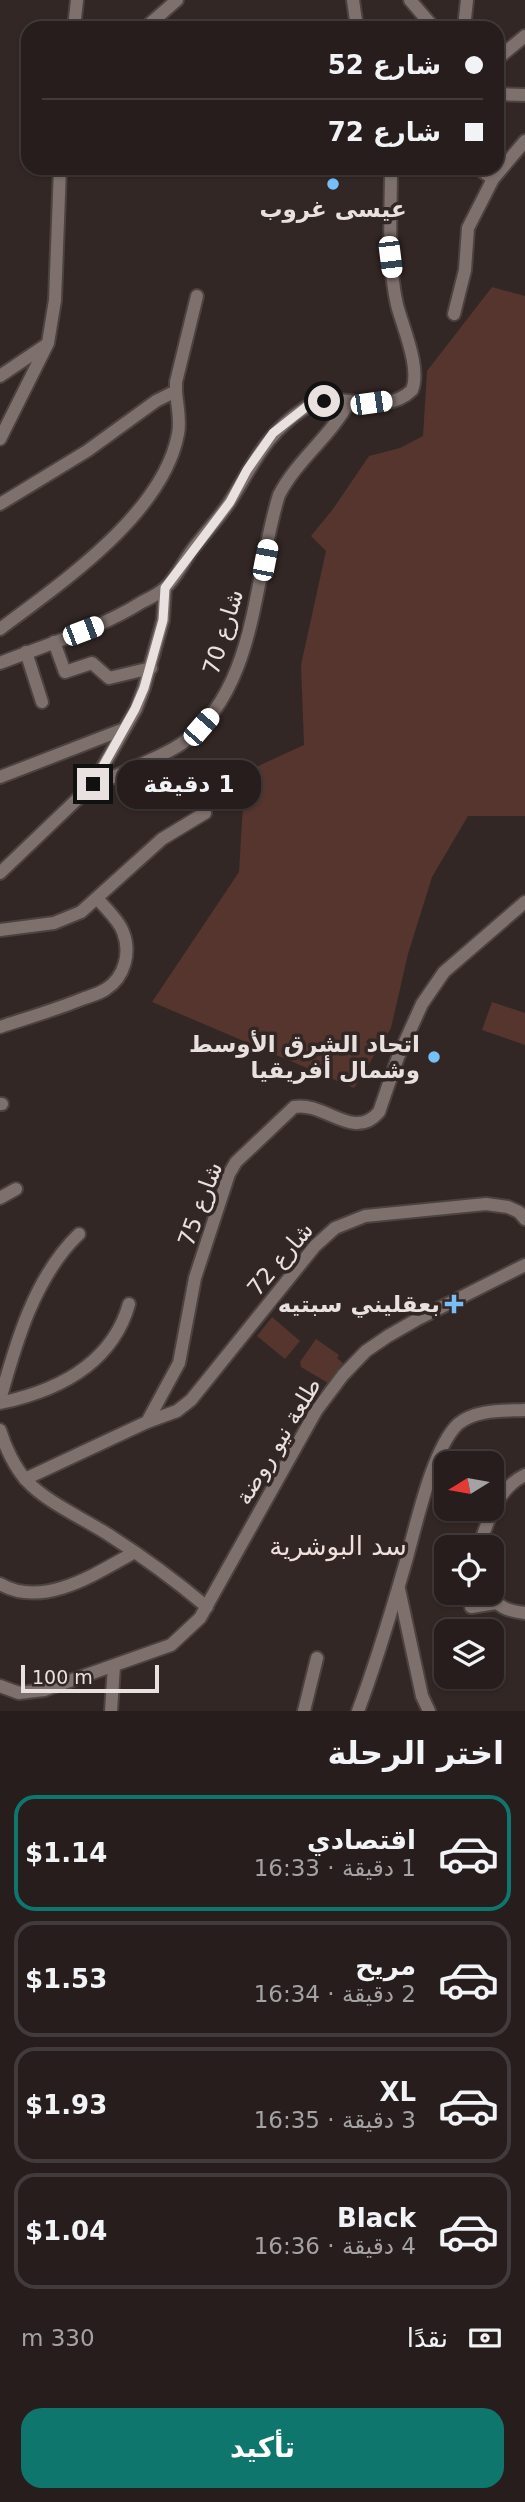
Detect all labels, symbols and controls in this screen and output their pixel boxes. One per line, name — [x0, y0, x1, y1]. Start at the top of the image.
text: شارع 52 — [328, 50, 441, 80]
text: شارع 72 — [328, 117, 441, 147]
marker: عيسى غروب — [325, 176, 341, 192]
place label: عيسى غروب — [259, 196, 407, 223]
car — [378, 235, 403, 279]
route start — [308, 385, 340, 417]
car — [349, 390, 394, 416]
car — [251, 537, 280, 583]
street label: شارع 70 — [198, 586, 249, 678]
car — [60, 614, 107, 648]
car — [180, 704, 223, 750]
callout: 1 دقيقة — [118, 760, 261, 808]
route end — [77, 768, 109, 800]
text: 1 دقيقة — [144, 771, 234, 797]
place label: اتحاد الشرق الأوسط وشمال أفريقيا — [189, 1029, 420, 1084]
marker: اتحاد الشرق الأوسط وشمال أفريقيا — [426, 1049, 442, 1065]
street label: شارع 75 — [173, 1158, 228, 1250]
street label: شارع 72 — [242, 1217, 319, 1302]
place label: بعقليني سبتيه — [278, 1291, 440, 1318]
marker: بعقليني سبتيه — [446, 1296, 462, 1312]
street label: طلعة نيو روضة — [230, 1373, 327, 1510]
north arrow — [434, 1451, 504, 1521]
map controls — [434, 1451, 504, 1689]
district label: سد البوشرية — [269, 1531, 407, 1562]
button: locate — [434, 1535, 504, 1605]
button: layers — [434, 1619, 504, 1689]
scale bar — [21, 1662, 159, 1694]
text: 100 m — [32, 1666, 93, 1688]
text: اختر الرحلة — [327, 1734, 504, 1772]
icon: car — [437, 1822, 500, 1885]
text: اقتصادي — [307, 1825, 416, 1855]
text: $1.14 — [25, 1838, 107, 1868]
text: 1 دقيقة · 16:33 — [254, 1855, 416, 1881]
icon: car — [437, 1948, 500, 2011]
text: مريح — [355, 1951, 416, 1981]
text: $1.53 — [25, 1964, 107, 1994]
text: 2 دقيقة · 16:34 — [254, 1981, 416, 2007]
icon: car — [437, 2074, 500, 2137]
text: XL — [379, 2077, 416, 2107]
text: $1.93 — [25, 2090, 107, 2120]
text: 3 دقيقة · 16:35 — [254, 2107, 416, 2133]
icon: car — [437, 2200, 500, 2263]
text: Black — [337, 2203, 416, 2233]
text: $1.04 — [25, 2216, 107, 2246]
text: 4 دقيقة · 16:36 — [254, 2233, 416, 2259]
icon: cash — [466, 2319, 504, 2357]
text: نقدًا — [407, 2323, 448, 2353]
text: 330 m — [21, 2325, 95, 2351]
button: تأكيد — [21, 2408, 504, 2488]

